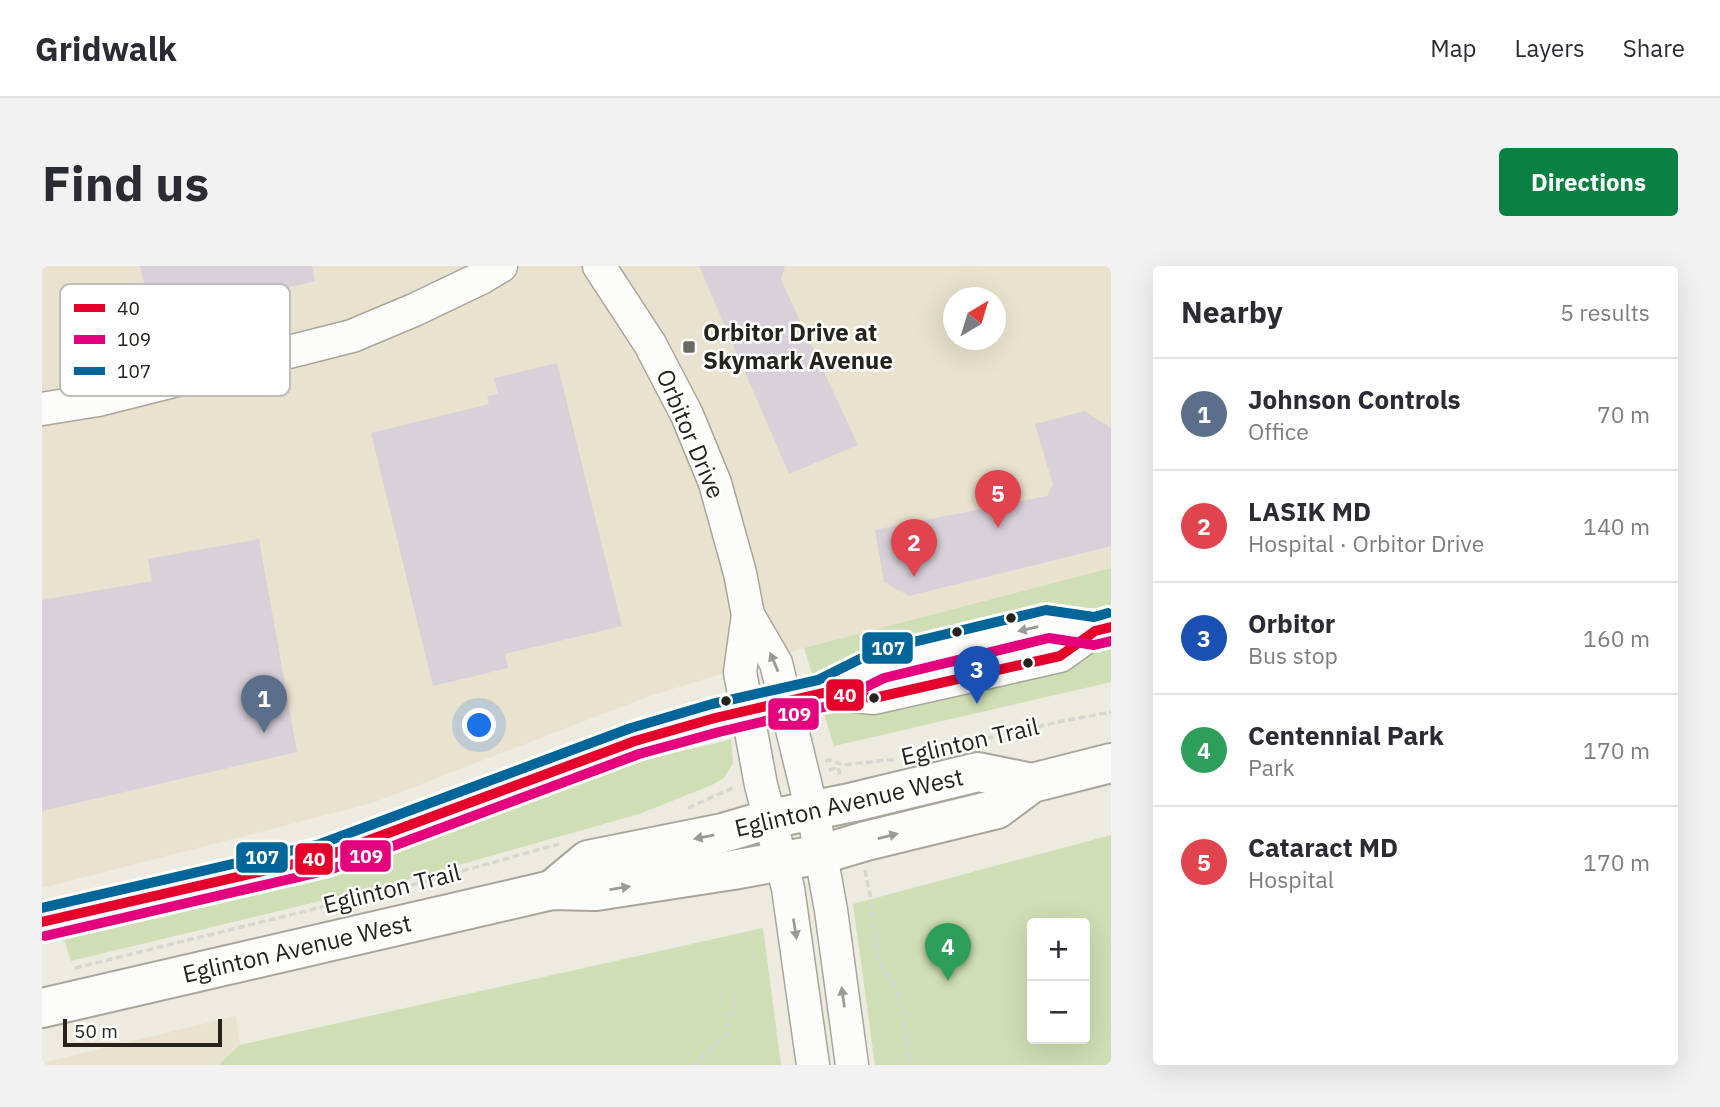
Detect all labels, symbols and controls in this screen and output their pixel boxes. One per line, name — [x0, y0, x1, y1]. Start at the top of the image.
text: Gridwalk — [35, 27, 177, 70]
text: Map — [1430, 32, 1477, 64]
text: Layers — [1515, 32, 1585, 64]
text: Share — [1623, 32, 1685, 64]
button: Directions — [1499, 148, 1678, 216]
text: Find us — [42, 151, 209, 214]
legend — [60, 284, 290, 396]
north arrow — [943, 287, 1006, 350]
text: Nearby — [1181, 292, 1283, 331]
text: 40 — [117, 296, 140, 320]
text: 5 results — [1560, 297, 1650, 327]
place label: Orbitor Drive at Skymark Avenue — [703, 316, 893, 376]
text: 109 — [117, 327, 151, 351]
marker: Orbitor Drive at Skymark Avenue — [681, 339, 697, 355]
text: 107 — [117, 359, 151, 383]
street label: Orbitor Drive — [649, 364, 733, 503]
text: Johnson Controls — [1248, 382, 1461, 416]
text: 1 — [1197, 399, 1211, 429]
text: 70 m — [1597, 399, 1650, 429]
text: Office — [1248, 416, 1309, 446]
pin: 5 — [975, 470, 1021, 528]
text: LASIK MD — [1248, 494, 1371, 528]
text: 2 — [1197, 511, 1211, 541]
text: 140 m — [1583, 511, 1650, 541]
pin: 2 — [891, 519, 937, 577]
text: Hospital · Orbitor Drive — [1248, 528, 1484, 558]
text: Orbitor — [1248, 606, 1335, 640]
unlabelled marker — [1004, 611, 1018, 625]
text: 3 — [1197, 623, 1211, 653]
text: 160 m — [1583, 623, 1650, 653]
one-way arrow — [1017, 624, 1039, 635]
unlabelled marker — [950, 625, 964, 639]
line badge: 107 — [861, 631, 914, 665]
text: 107 — [871, 636, 905, 660]
text: Bus stop — [1248, 640, 1338, 670]
pin: 3 — [954, 646, 1000, 704]
one-way arrow — [768, 652, 780, 672]
unlabelled marker — [1021, 656, 1035, 670]
pin: 1 — [241, 675, 287, 733]
line badge: 40 — [825, 678, 865, 712]
text: 40 — [834, 683, 856, 707]
unlabelled marker — [867, 691, 881, 705]
unlabelled marker — [719, 694, 733, 708]
line badge: 109 — [767, 697, 820, 731]
text: 109 — [777, 702, 811, 726]
your location — [462, 708, 496, 742]
street label: Eglinton Trail — [898, 710, 1042, 772]
text: Centennial Park — [1248, 718, 1444, 752]
text: 4 — [1197, 735, 1211, 765]
text: 170 m — [1583, 735, 1650, 765]
text: Park — [1248, 752, 1295, 782]
street label: Eglinton Avenue West — [731, 760, 966, 844]
one-way arrow — [877, 830, 899, 841]
text: Cataract MD — [1248, 830, 1398, 864]
one-way arrow — [693, 832, 715, 843]
line badge: 109 — [339, 839, 392, 873]
line badge: 107 — [235, 841, 289, 874]
line badge: 40 — [294, 842, 334, 876]
text: 109 — [349, 844, 383, 868]
text: 107 — [245, 845, 279, 869]
text: 40 — [303, 847, 325, 871]
text: 5 — [1197, 847, 1211, 877]
text: 170 m — [1583, 847, 1650, 877]
street label: Eglinton Trail — [320, 856, 464, 921]
text: Hospital — [1248, 864, 1334, 894]
one-way arrow — [609, 882, 631, 893]
street label: Eglinton Avenue West — [179, 906, 414, 990]
one-way arrow — [790, 918, 801, 940]
map controls — [1027, 918, 1090, 1044]
button: + — [1027, 918, 1090, 981]
pin: 4 — [925, 923, 971, 981]
button: − — [1027, 981, 1090, 1044]
one-way arrow — [837, 986, 848, 1008]
scale bar — [63, 1016, 222, 1048]
text: 50 m — [74, 1019, 118, 1043]

